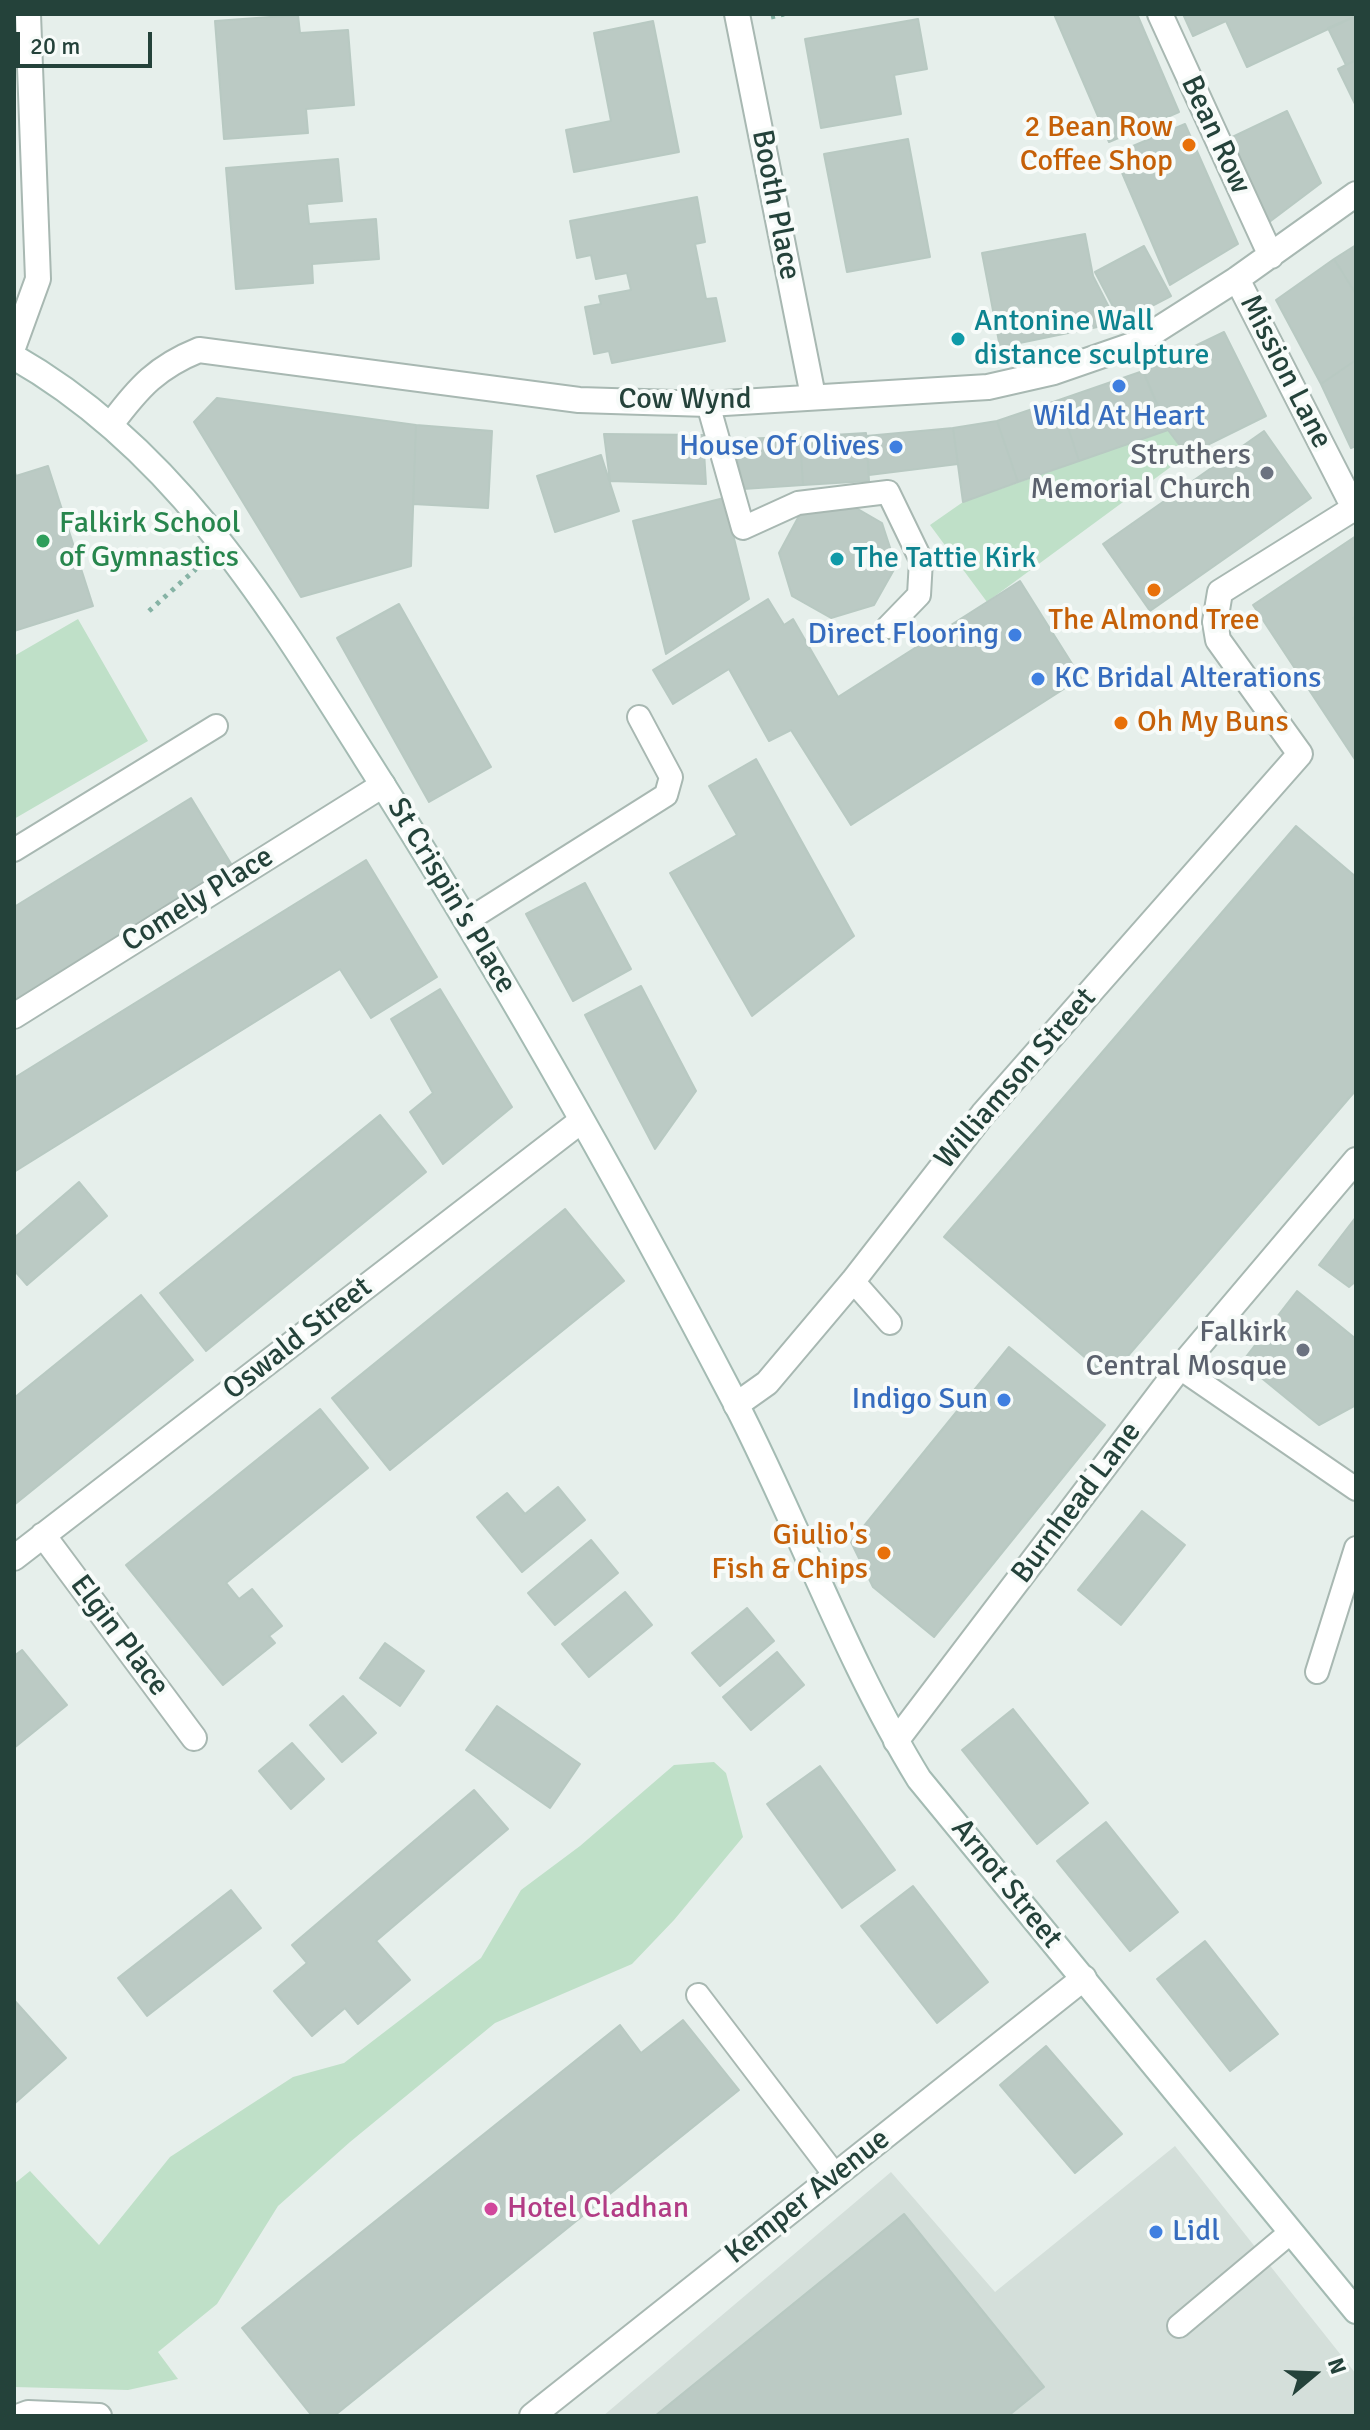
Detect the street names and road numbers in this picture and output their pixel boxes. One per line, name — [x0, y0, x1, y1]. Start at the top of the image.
street label: Bean Row — [1172, 70, 1258, 200]
street label: Booth Place — [743, 127, 807, 283]
street label: Mission Lane — [1231, 289, 1339, 455]
street label: Cow Wynd — [618, 382, 752, 418]
street label: St Crispin's Place — [379, 792, 523, 1000]
street label: Comely Place — [116, 839, 280, 961]
street label: Williamson Street — [928, 981, 1104, 1177]
street label: Oswald Street — [216, 1270, 380, 1408]
street label: Burnhead Lane — [1005, 1415, 1149, 1591]
street label: Elgin Place — [62, 1568, 176, 1704]
street label: Arnot Street — [943, 1812, 1069, 1956]
street label: Kemper Avenue — [719, 2122, 897, 2272]

